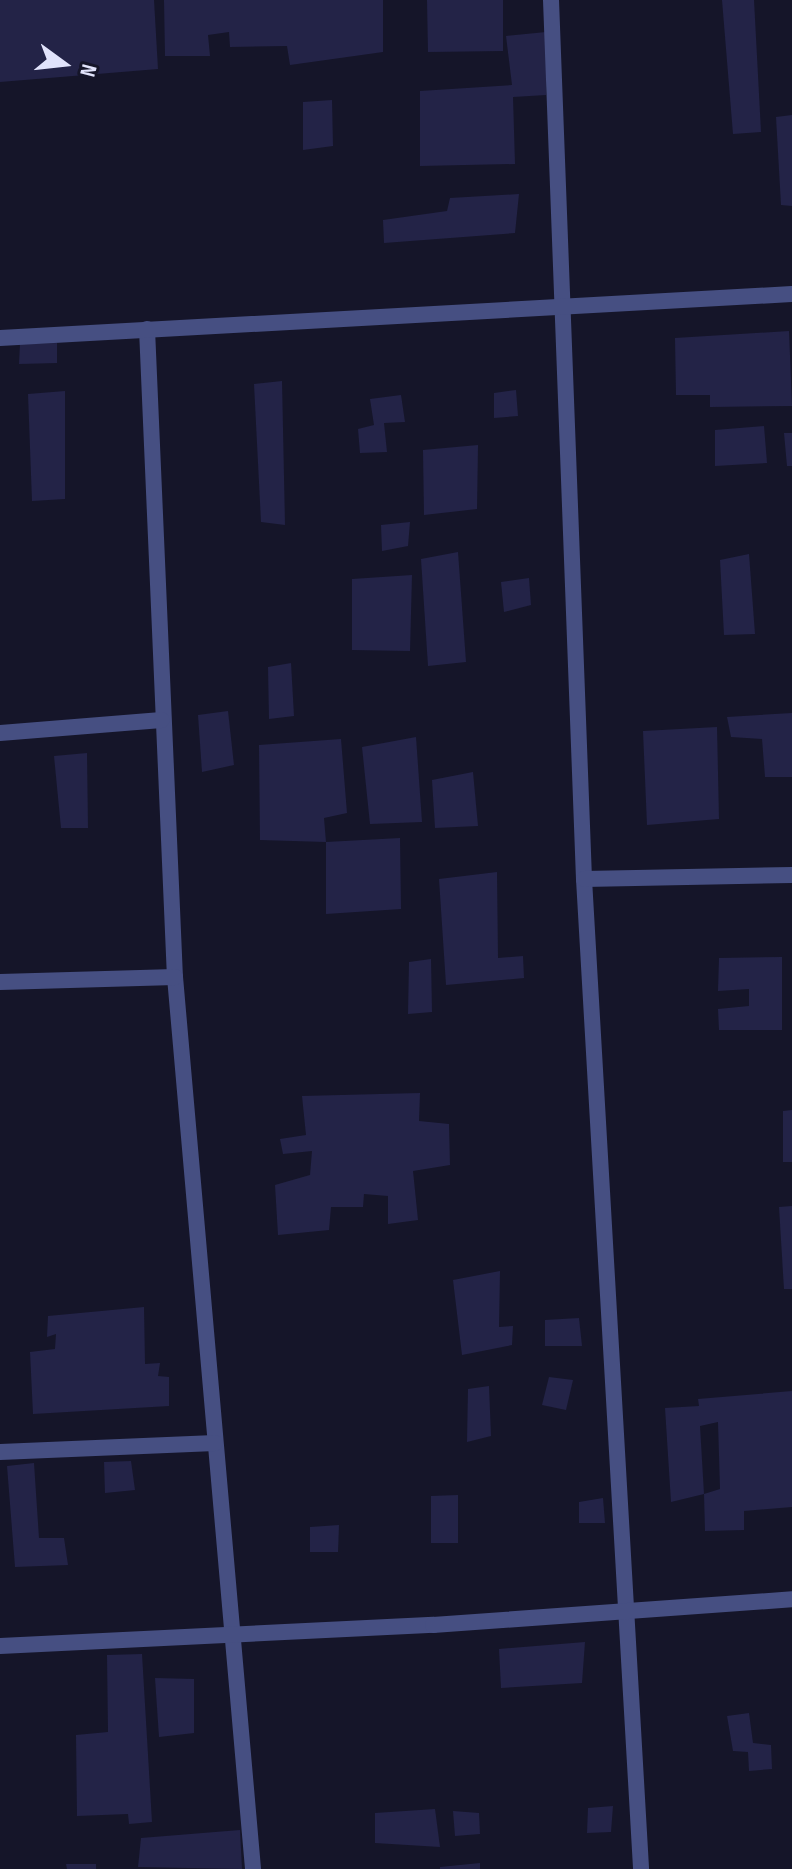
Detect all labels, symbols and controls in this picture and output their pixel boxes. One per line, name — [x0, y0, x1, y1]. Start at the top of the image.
north arrow — [24, 24, 104, 104]
text: N — [73, 61, 102, 80]

